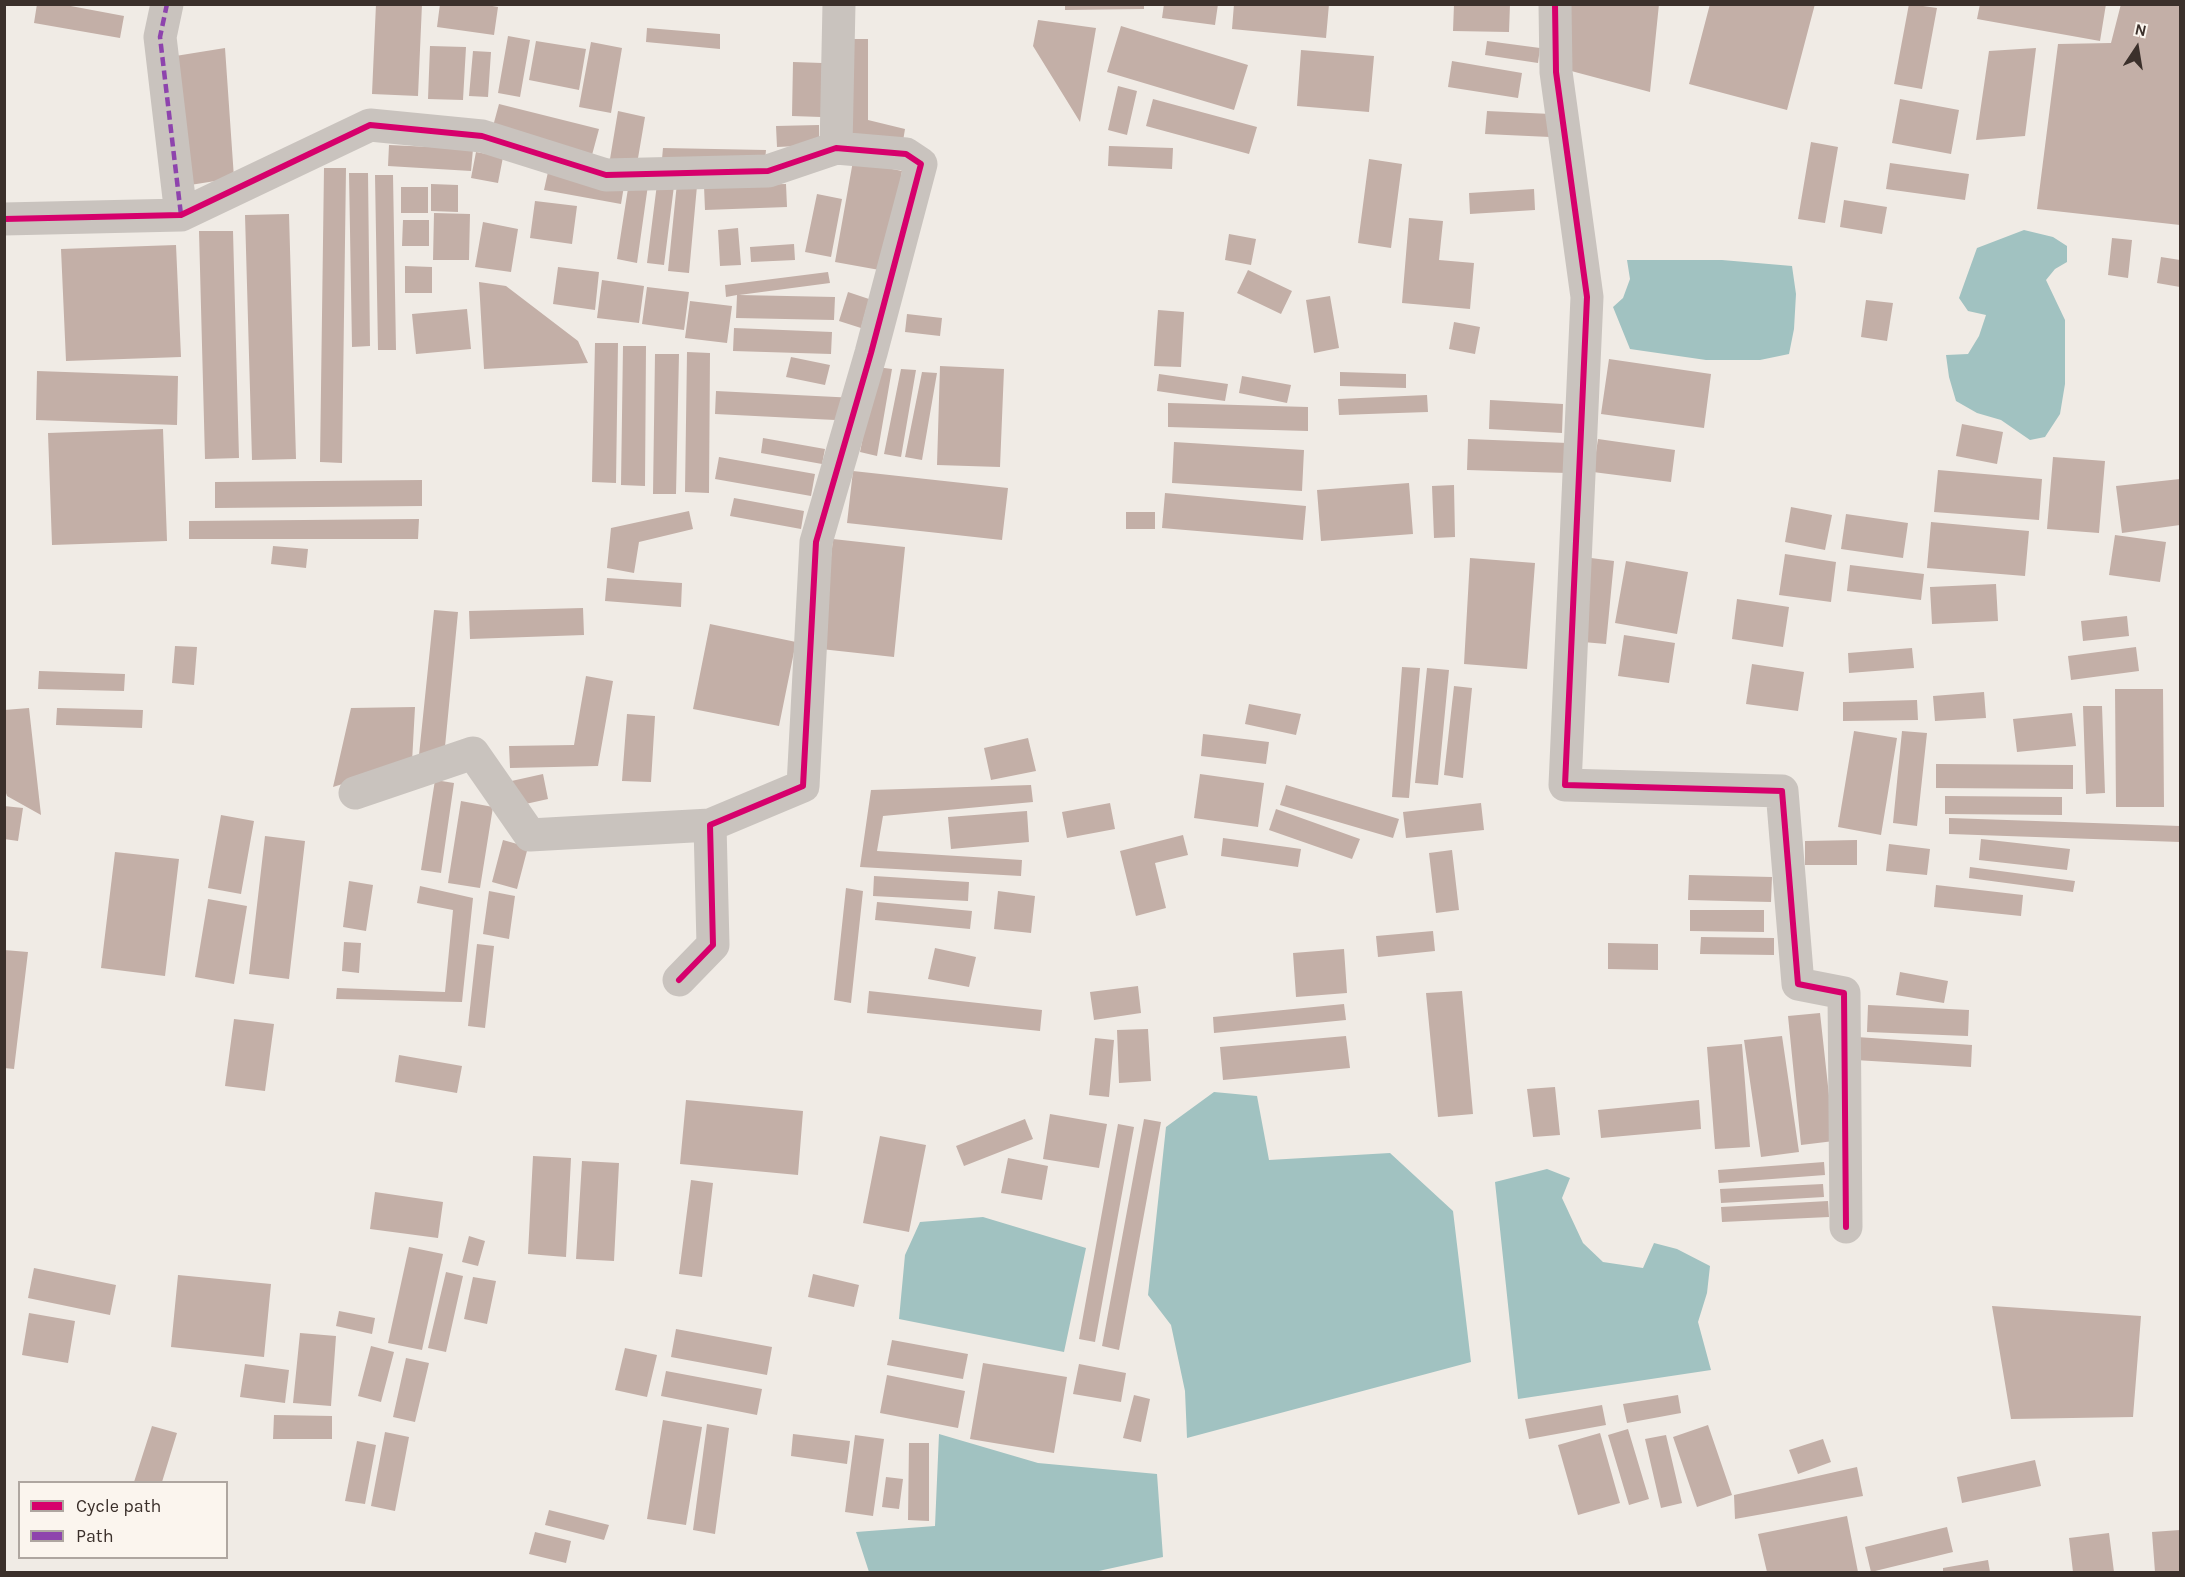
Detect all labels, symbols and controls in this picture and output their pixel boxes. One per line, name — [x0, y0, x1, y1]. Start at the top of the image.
north arrow — [2107, 18, 2167, 78]
text: N — [2133, 19, 2148, 40]
legend — [18, 1481, 228, 1559]
text: Cycle path — [76, 1495, 161, 1517]
text: Path — [76, 1525, 114, 1547]

